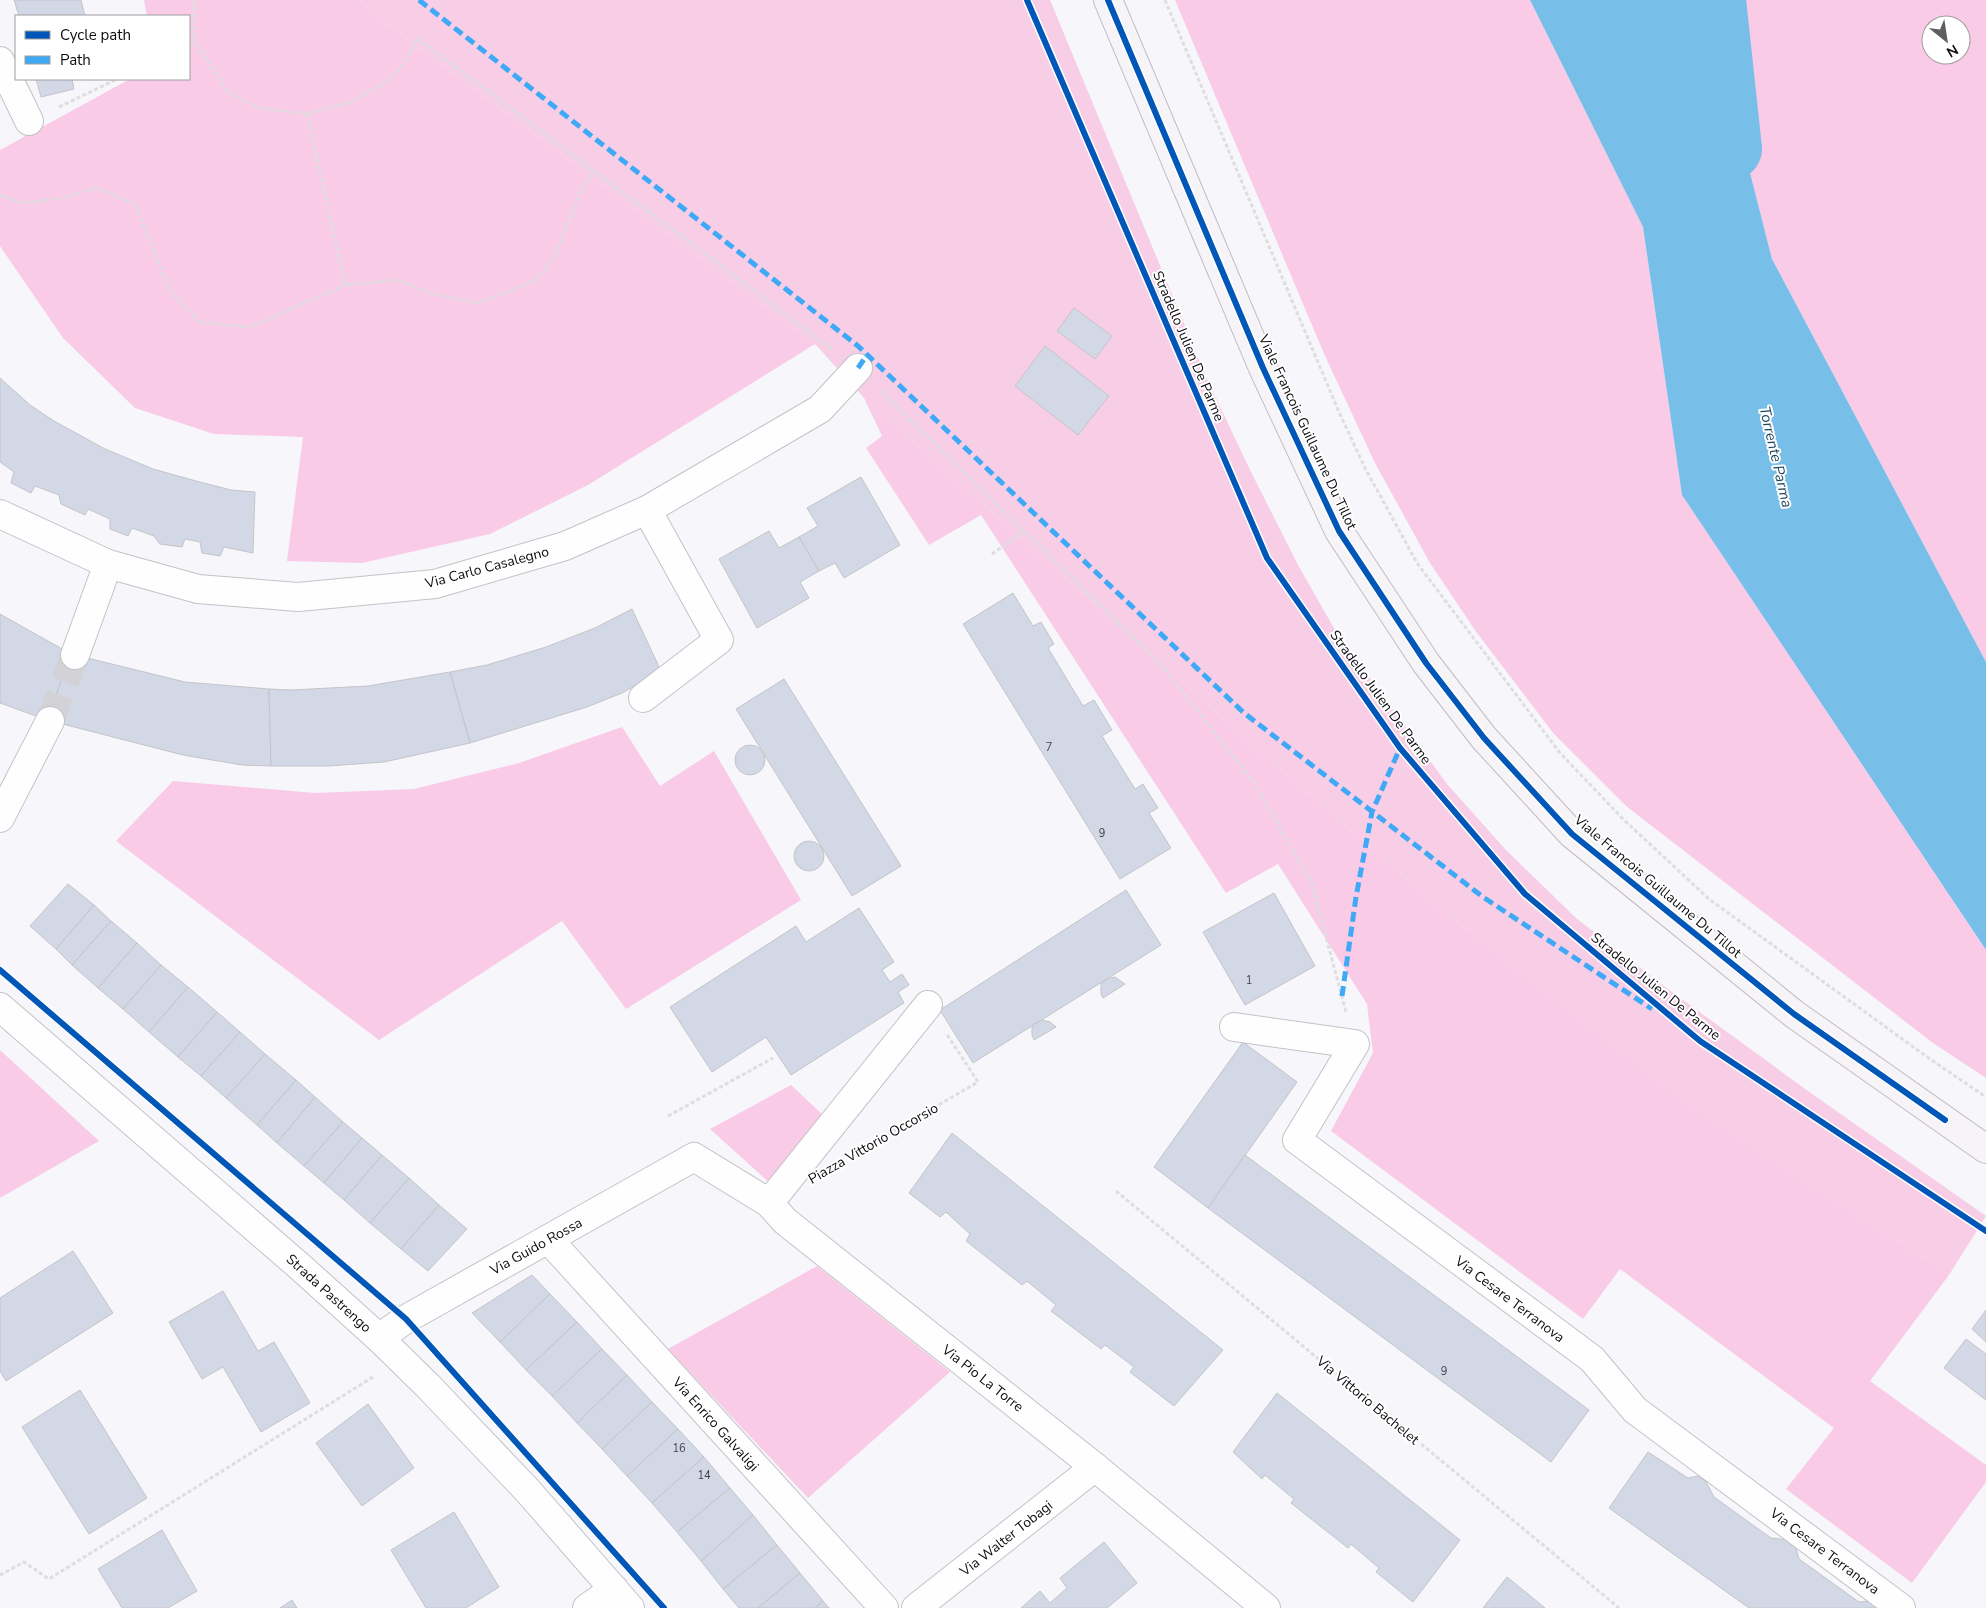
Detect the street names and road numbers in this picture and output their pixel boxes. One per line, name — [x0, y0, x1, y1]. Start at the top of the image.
street label: Stradello Julien De Parme — [1148, 268, 1229, 424]
street label: Viale Francois Guillaume Du Tillot — [1253, 331, 1361, 533]
street label: Via Carlo Casalegno — [422, 542, 551, 593]
street label: Stradello Julien De Parme — [1325, 626, 1436, 768]
street label: Viale Francois Guillaume Du Tillot — [1569, 810, 1746, 962]
street label: Stradello Julien De Parme — [1587, 928, 1724, 1045]
street label: Piazza Vittorio Occorsio — [805, 1098, 942, 1188]
street label: Via Guido Rossa — [486, 1213, 586, 1280]
street label: Strada Pastrengo — [282, 1250, 376, 1337]
street label: Via Cesare Terranova — [1450, 1251, 1568, 1347]
street label: Via Pio La Torre — [937, 1340, 1027, 1416]
street label: Via Vittorio Bachelet — [1311, 1351, 1423, 1449]
street label: Via Enrico Galvaligi — [667, 1372, 763, 1476]
street label: Via Walter Tobagi — [955, 1496, 1057, 1581]
street label: Via Cesare Terranova — [1765, 1503, 1883, 1599]

